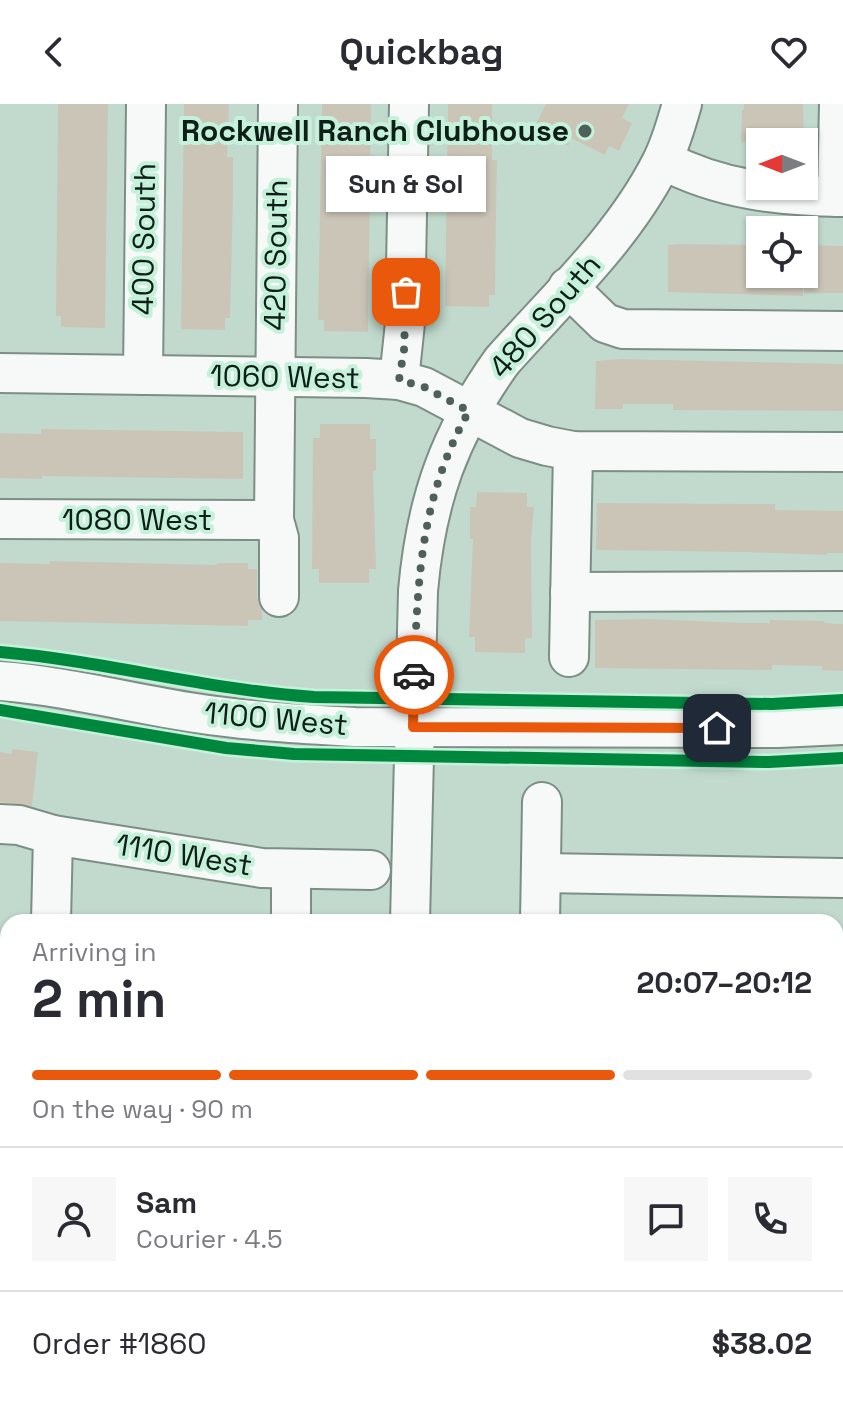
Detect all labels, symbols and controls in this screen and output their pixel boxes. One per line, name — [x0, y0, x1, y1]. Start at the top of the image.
text: Quickbag — [340, 29, 503, 75]
icon: back — [32, 30, 76, 74]
icon: heart — [767, 30, 811, 74]
place label: Rockwell Ranch Clubhouse — [181, 111, 569, 150]
marker: Rockwell Ranch Clubhouse — [576, 122, 594, 140]
north arrow — [746, 128, 818, 200]
map controls — [746, 128, 818, 288]
callout: Sun & Sol — [326, 156, 486, 212]
street label: 400 South — [123, 162, 164, 316]
text: Sun & Sol — [349, 167, 463, 201]
street label: 420 South — [255, 179, 296, 331]
button: locate — [746, 216, 818, 288]
street label: 480 South — [480, 246, 609, 386]
pin — [372, 258, 440, 326]
icon: bag — [384, 270, 428, 314]
street label: 1060 West — [210, 356, 360, 397]
street label: 1080 West — [62, 500, 212, 539]
courier — [374, 635, 454, 715]
icon: car — [392, 653, 436, 697]
street label: 1100 West — [203, 693, 349, 744]
pin — [683, 694, 751, 762]
icon: home — [695, 706, 739, 750]
street label: 1110 West — [113, 825, 255, 884]
text: Arriving in — [32, 935, 156, 969]
text: 20:07–20:12 — [637, 963, 812, 1002]
text: 2 min — [32, 966, 166, 1032]
text: On the way · 90 m — [32, 1092, 253, 1126]
button: person — [32, 1177, 116, 1261]
button: chat — [624, 1177, 708, 1261]
button: phone — [728, 1177, 812, 1261]
text: Sam — [136, 1183, 197, 1222]
text: Courier · 4.5 — [136, 1222, 283, 1256]
text: Order #1860 — [32, 1324, 207, 1363]
text: $38.02 — [712, 1324, 812, 1363]

